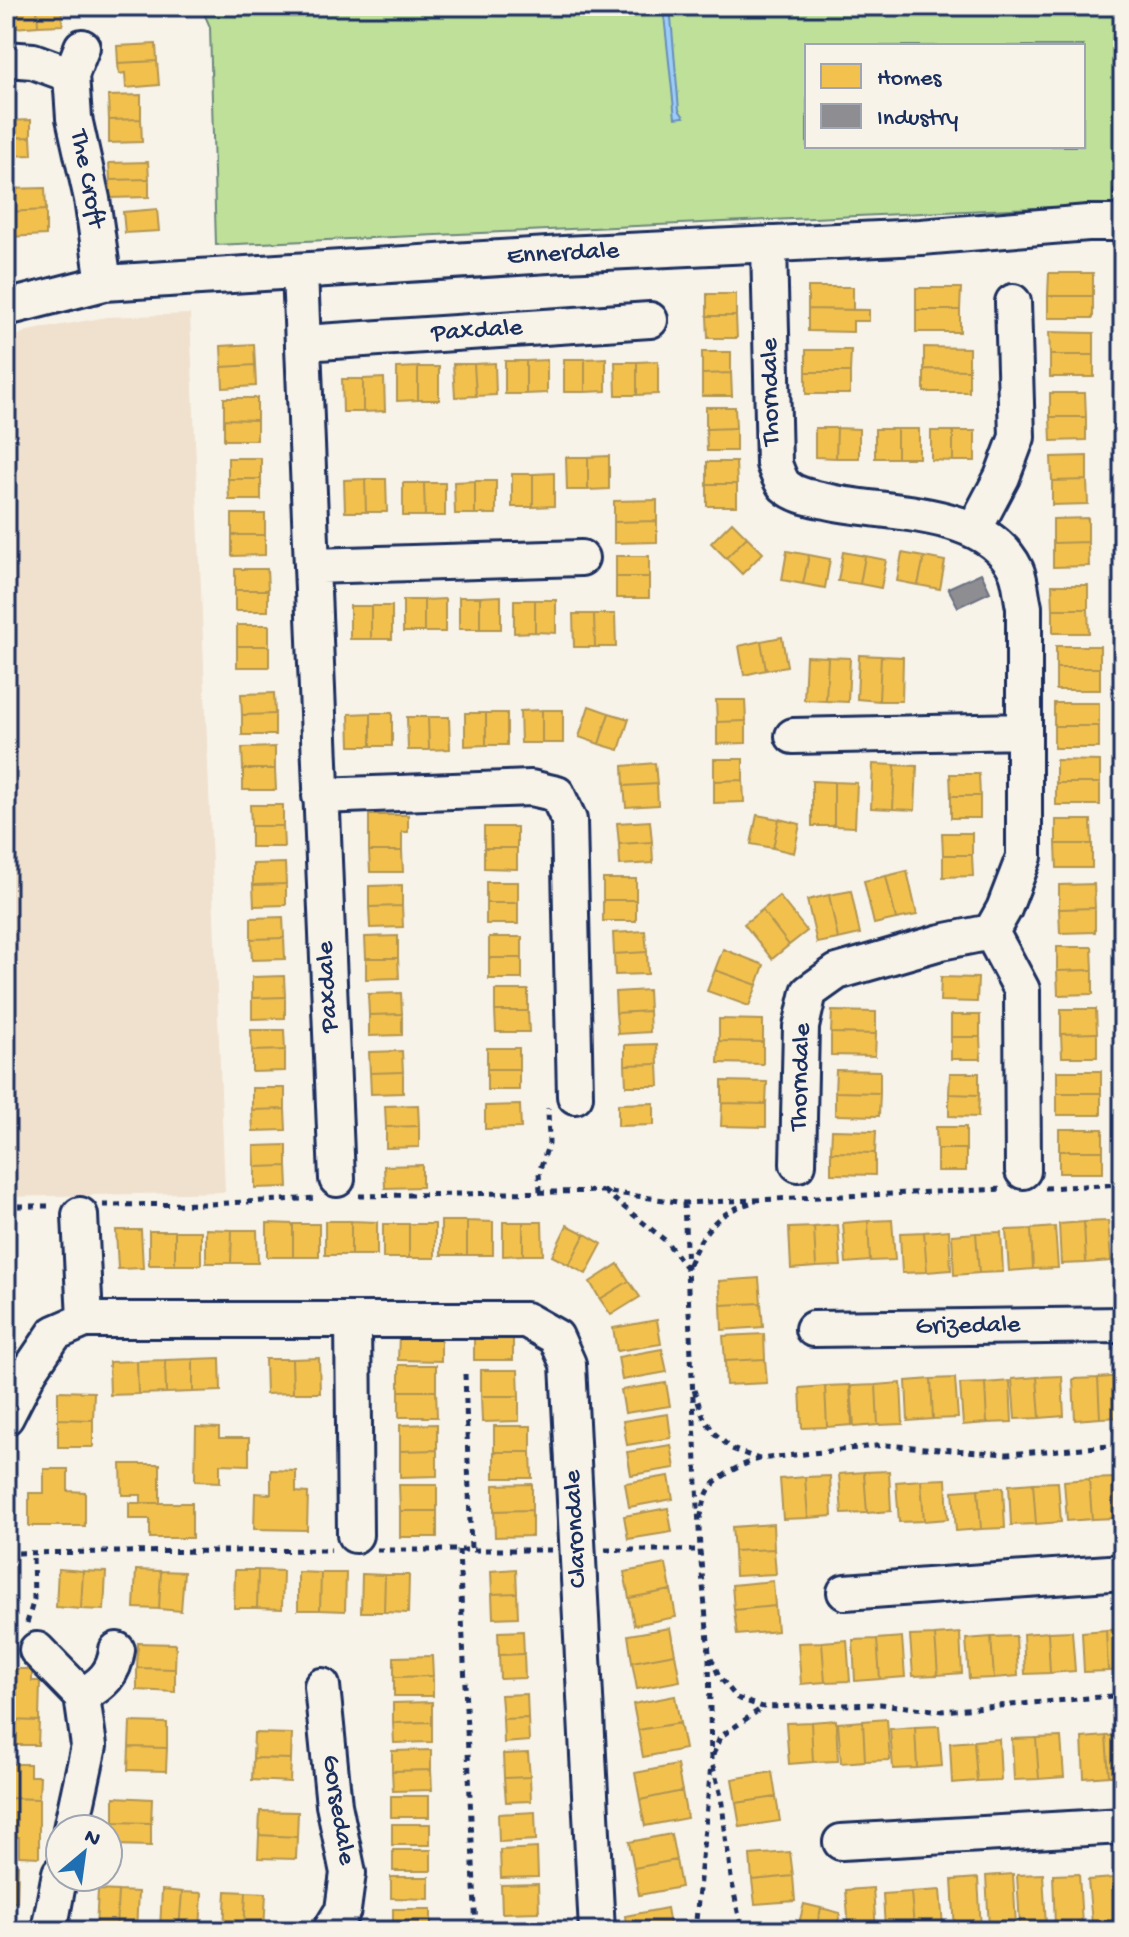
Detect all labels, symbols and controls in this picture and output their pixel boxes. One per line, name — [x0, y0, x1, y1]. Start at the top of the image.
legend — [805, 44, 1085, 148]
text: Homes — [877, 65, 943, 94]
text: Industry — [877, 105, 959, 134]
street label: The Croft — [61, 126, 111, 233]
street label: Ennerdale — [506, 237, 620, 273]
street label: Paxdale — [429, 313, 524, 351]
street label: Thorndale — [756, 337, 788, 448]
street label: Paxdale — [311, 940, 347, 1034]
street label: Thorndale — [785, 1022, 819, 1133]
street label: Grizedale — [915, 1311, 1021, 1343]
street label: Clarondale — [558, 1469, 596, 1589]
street label: Gorsedale — [313, 1753, 361, 1868]
north arrow — [44, 1813, 124, 1893]
text: N — [79, 1824, 104, 1854]

